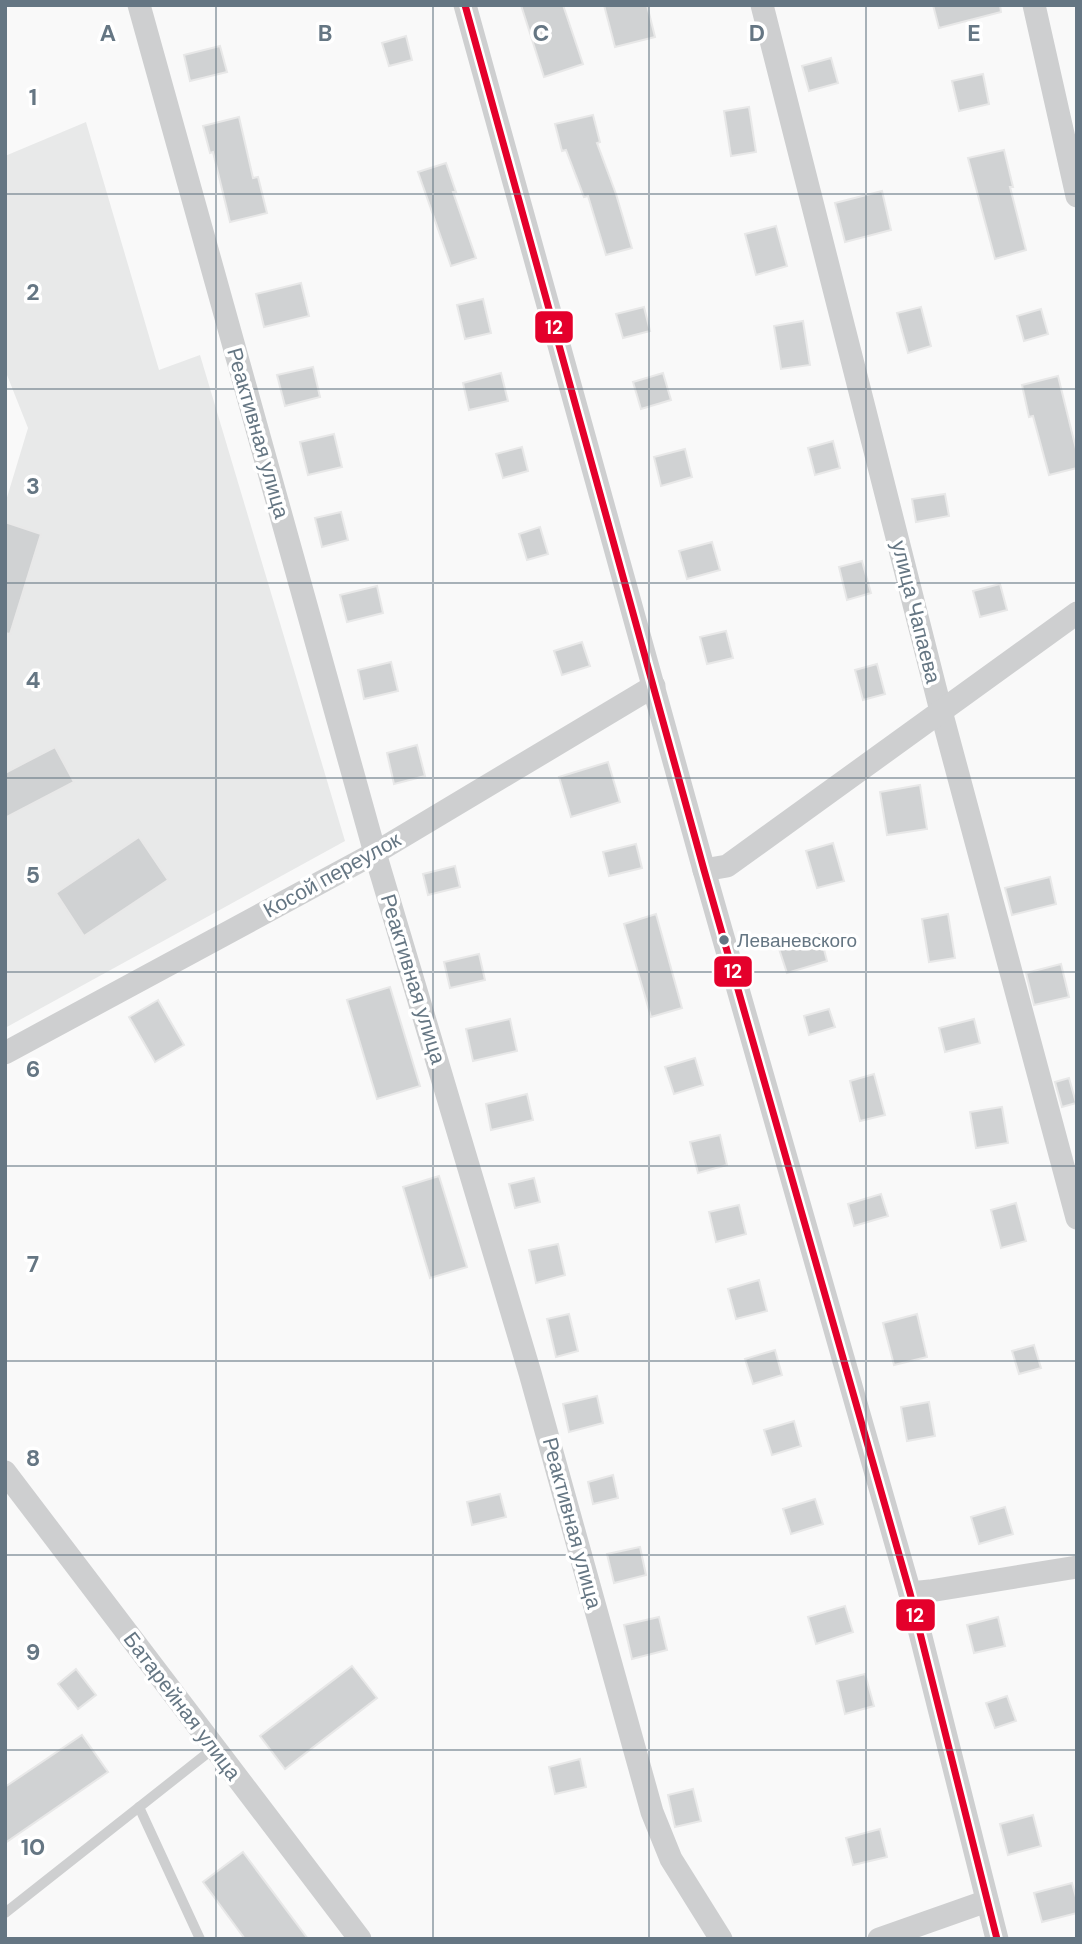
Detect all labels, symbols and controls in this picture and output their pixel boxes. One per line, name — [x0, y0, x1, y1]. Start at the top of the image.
text: A — [100, 18, 116, 48]
text: B — [318, 18, 332, 48]
text: C — [533, 18, 549, 48]
text: D — [749, 18, 765, 48]
text: E — [967, 18, 981, 48]
text: 1 — [29, 82, 37, 112]
text: 2 — [26, 277, 40, 307]
line badge: 12 — [534, 310, 574, 344]
text: 12 — [545, 315, 563, 340]
street label: Реактивная улица — [220, 344, 296, 522]
text: 3 — [26, 471, 40, 501]
street label: улица Чапаева — [885, 538, 947, 687]
text: 4 — [26, 665, 41, 695]
street label: Косой переулок — [258, 825, 406, 924]
text: 5 — [26, 860, 40, 890]
street label: Реактивная улица — [374, 891, 452, 1068]
place label: Леваневского — [737, 928, 857, 953]
marker: Леваневского — [717, 933, 731, 947]
line badge: 12 — [713, 955, 753, 988]
text: 12 — [724, 959, 742, 984]
text: 6 — [26, 1054, 40, 1084]
text: 7 — [27, 1249, 39, 1279]
street label: Реактивная улица — [536, 1434, 608, 1612]
text: 8 — [26, 1443, 40, 1473]
line badge: 12 — [895, 1598, 936, 1632]
text: 12 — [906, 1603, 924, 1628]
street label: Батарейная улица — [117, 1626, 247, 1786]
text: 9 — [26, 1637, 40, 1667]
text: 10 — [21, 1832, 45, 1862]

